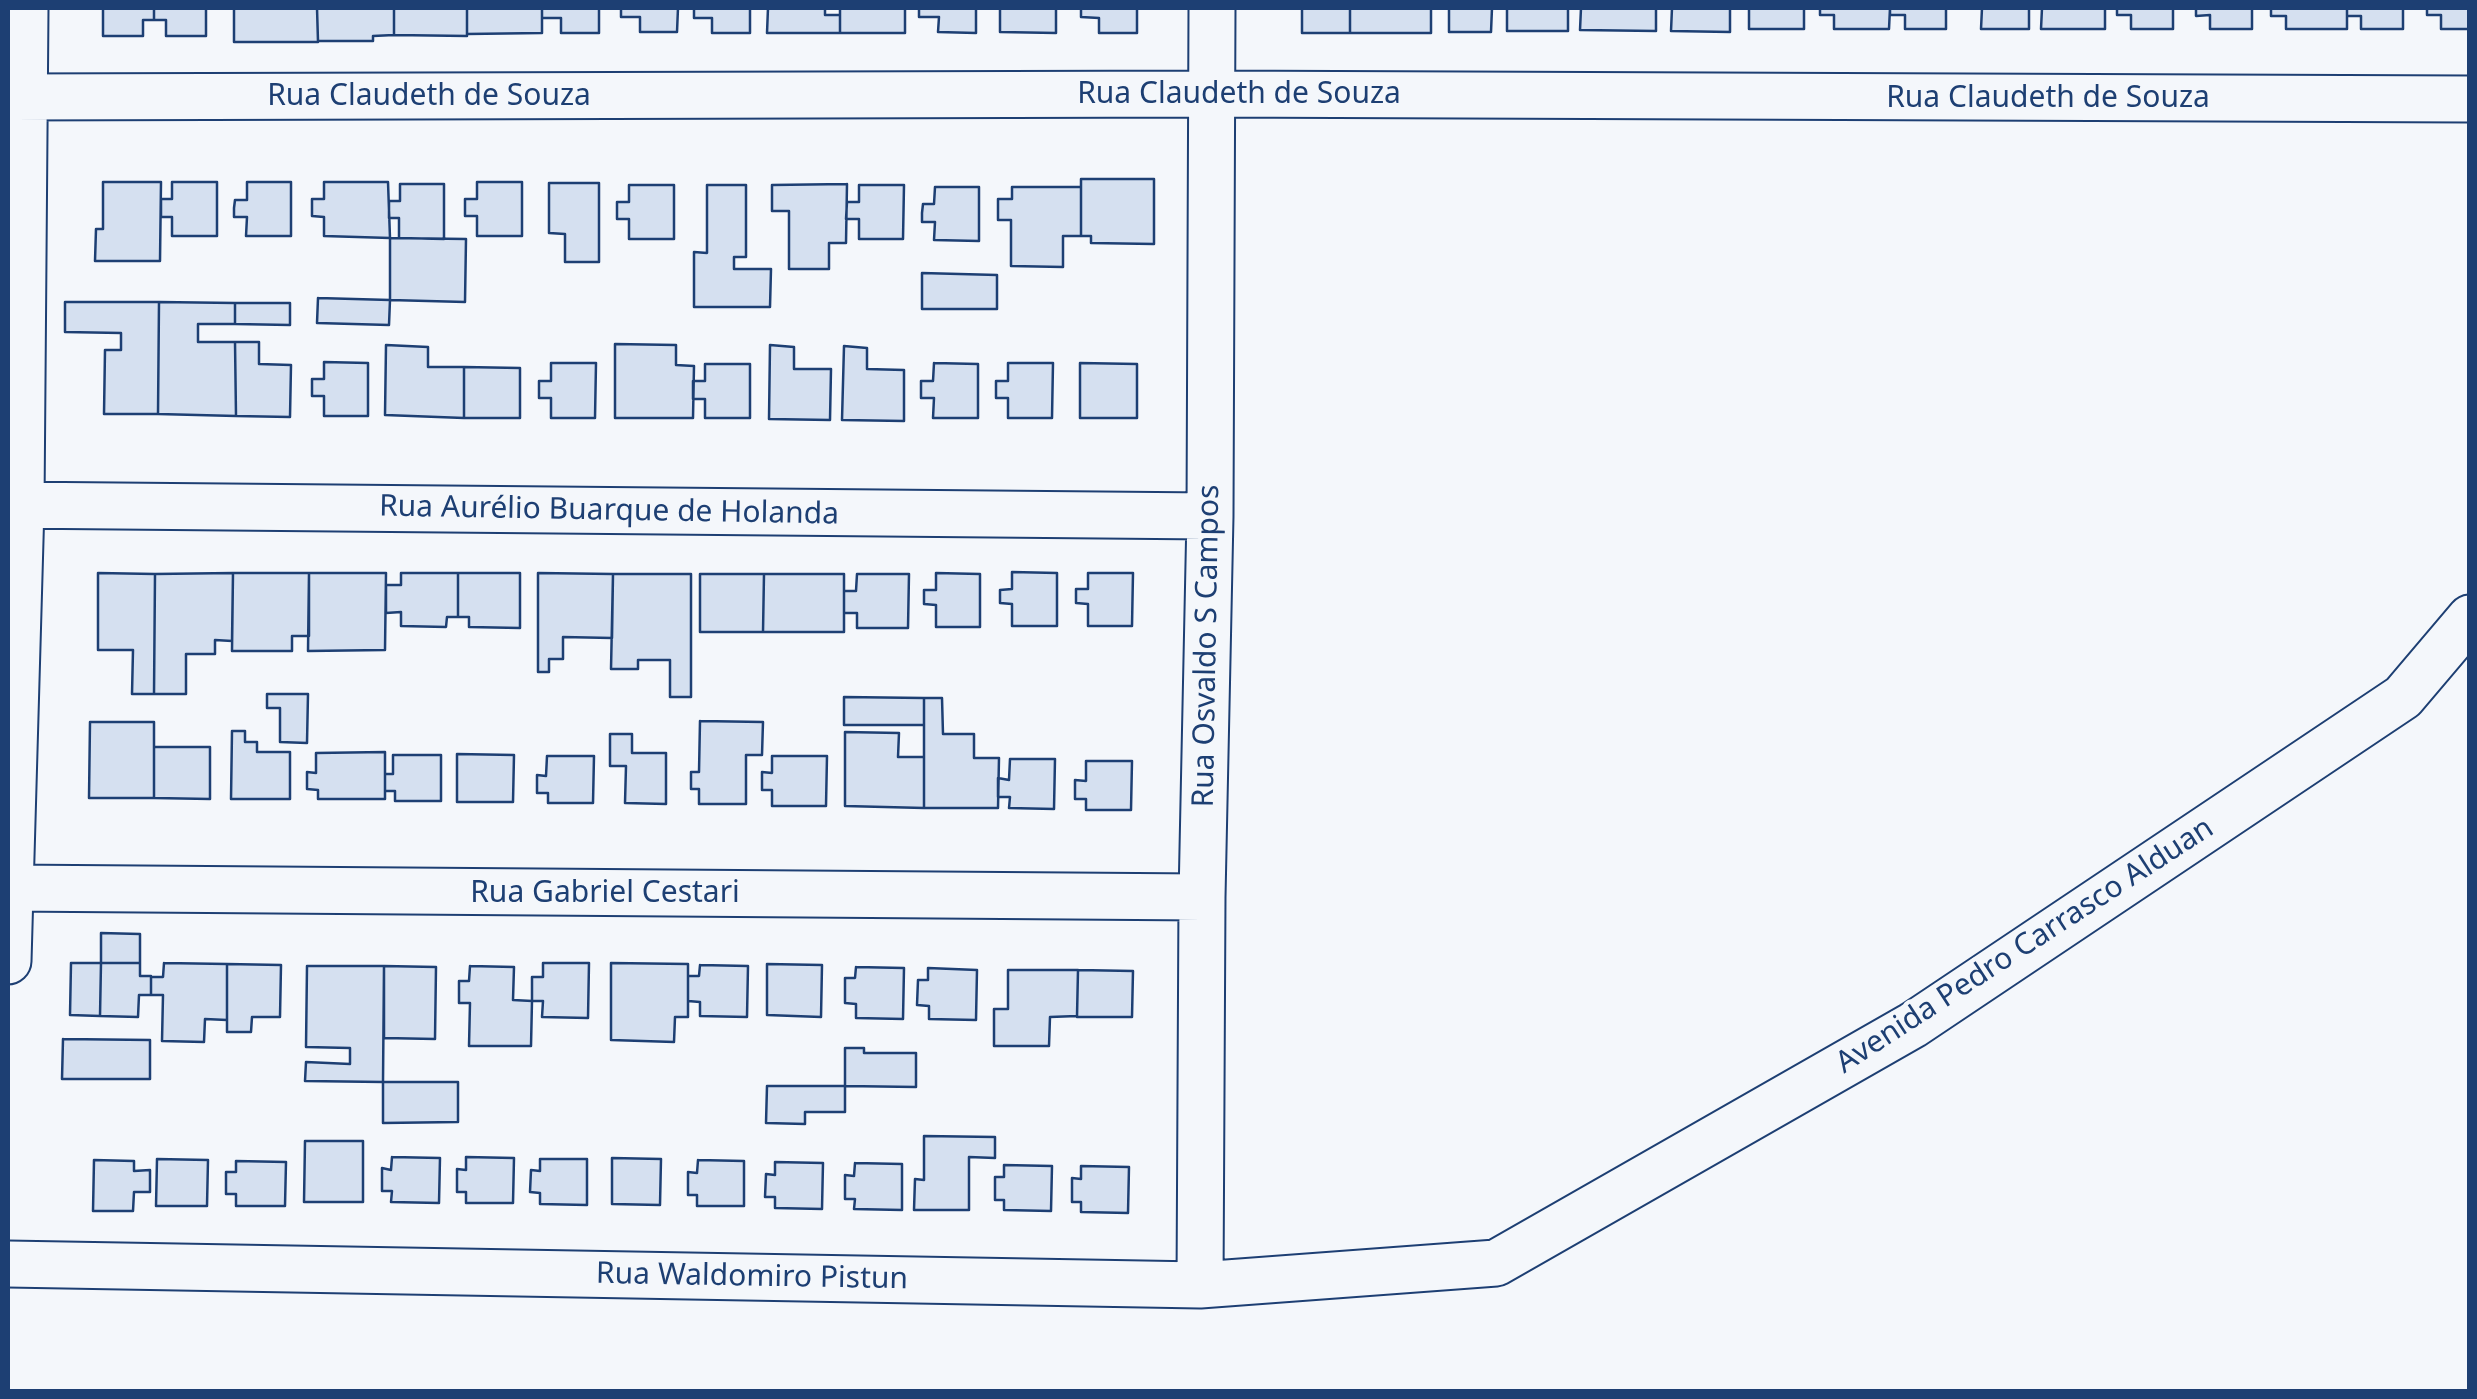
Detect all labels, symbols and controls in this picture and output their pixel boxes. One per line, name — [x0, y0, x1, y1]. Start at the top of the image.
street label: Rua Claudeth de Souza — [1077, 76, 1401, 112]
street label: Rua Claudeth de Souza — [267, 78, 591, 114]
street label: Rua Claudeth de Souza — [1886, 80, 2210, 116]
street label: Rua Osvaldo S Campos — [1186, 484, 1228, 808]
street label: Rua Aurélio Buarque de Holanda — [379, 489, 839, 533]
street label: Avenida Pedro Carrasco Alduan — [1830, 810, 2220, 1082]
street label: Rua Gabriel Cestari — [470, 875, 740, 911]
street label: Rua Waldomiro Pistun — [596, 1256, 908, 1298]

